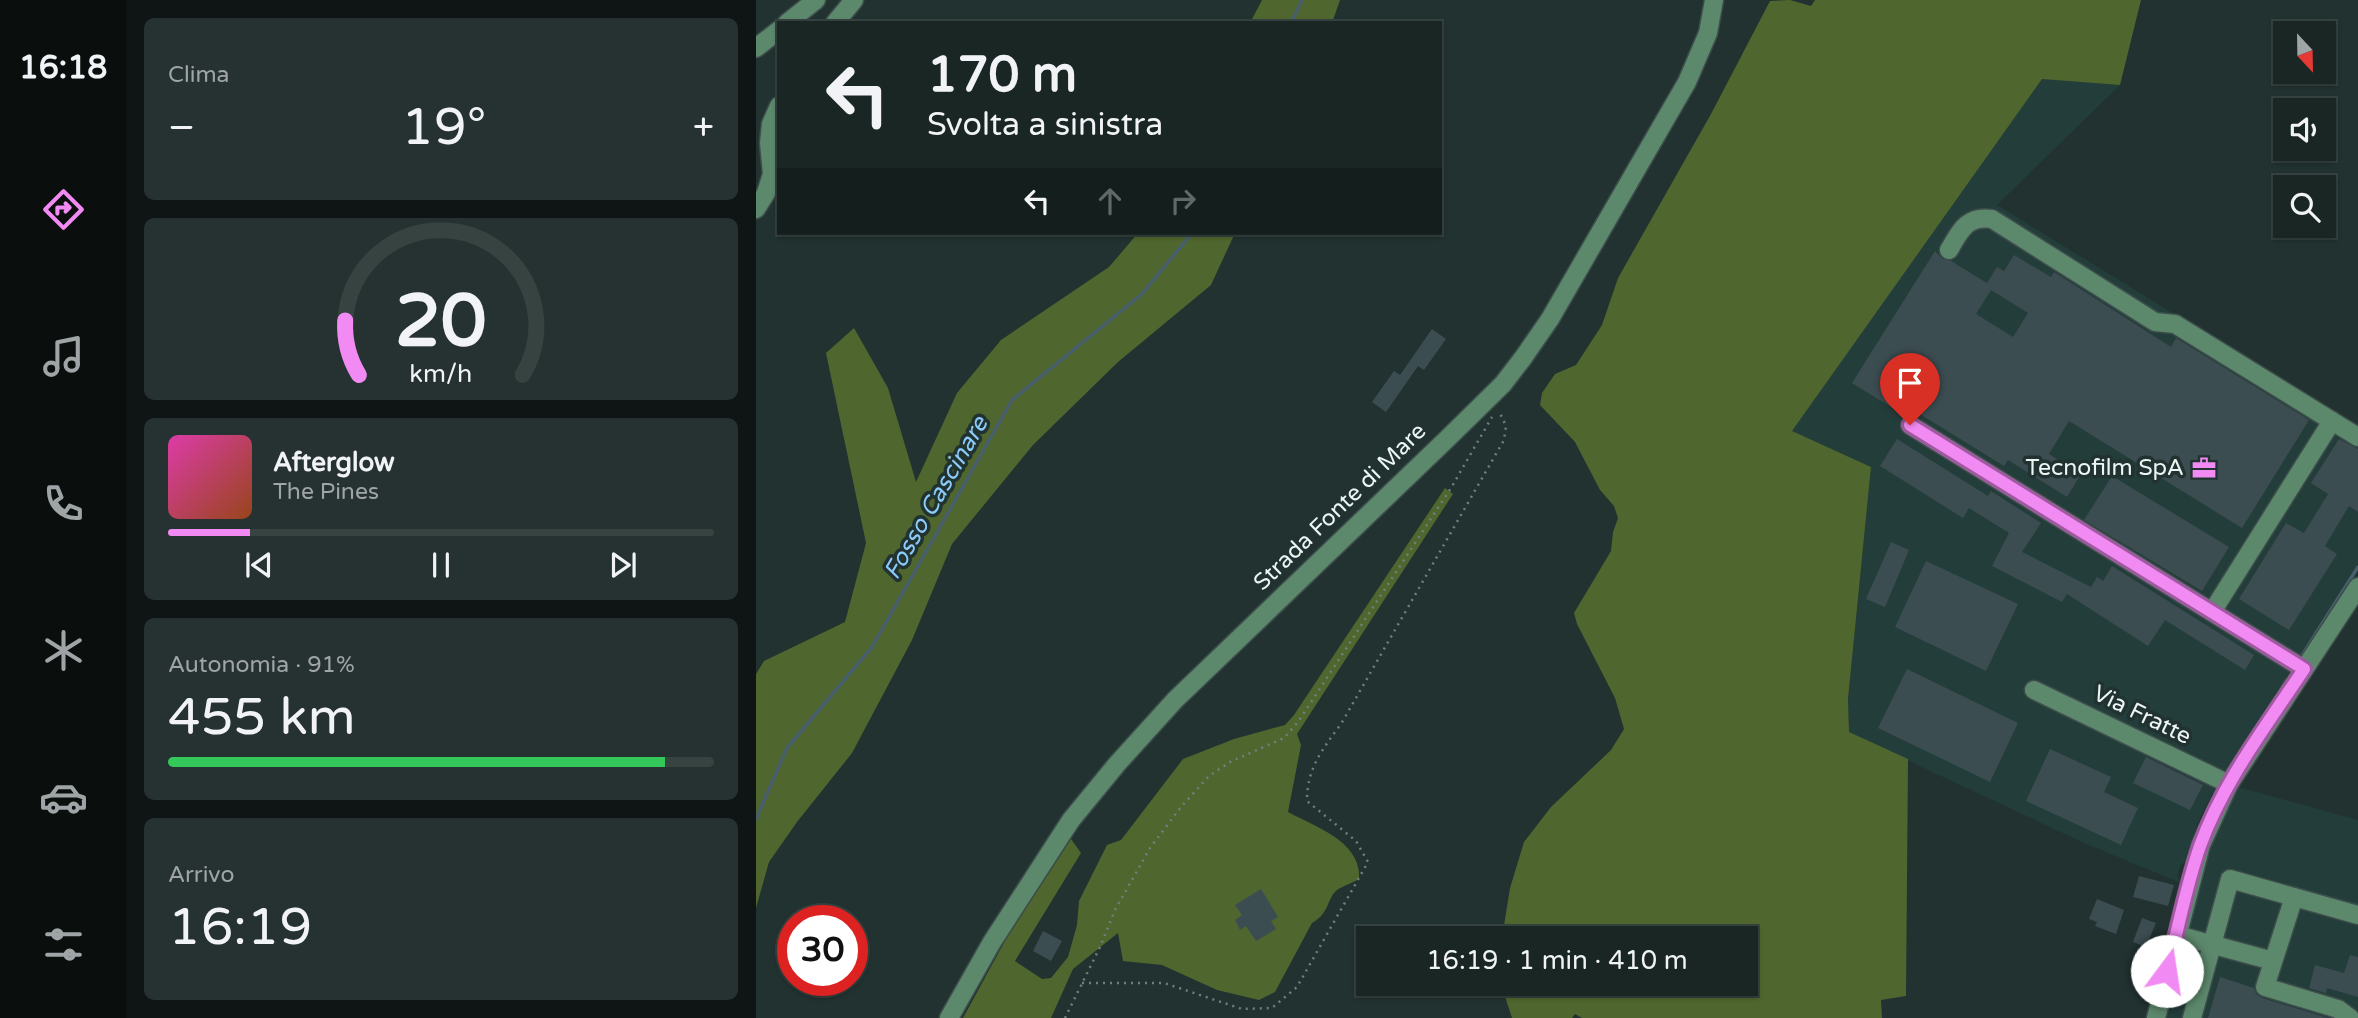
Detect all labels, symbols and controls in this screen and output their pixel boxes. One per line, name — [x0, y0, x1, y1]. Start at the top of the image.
north arrow — [2273, 21, 2336, 84]
map controls — [2273, 21, 2336, 238]
text: 170 m — [927, 46, 1077, 105]
text: 16:18 — [19, 49, 107, 87]
icon: left — [812, 49, 903, 140]
text: Clima — [168, 61, 229, 89]
text: 19° — [401, 96, 486, 159]
button: sound — [2273, 98, 2336, 161]
text: − — [168, 105, 195, 151]
text: + — [693, 105, 714, 151]
text: Svolta a sinistra — [927, 106, 1163, 144]
button: search — [2273, 175, 2336, 238]
icon: left — [1018, 182, 1056, 220]
icon: ahead — [1091, 182, 1129, 220]
icon: right — [1164, 182, 1202, 220]
icon: directions — [39, 185, 88, 234]
text: 20 — [395, 278, 487, 366]
icon: music — [39, 332, 88, 381]
pin — [1880, 353, 1940, 425]
text: km/h — [410, 359, 472, 389]
icon: arrive — [1891, 364, 1929, 402]
water label: Fosso Cascinare — [878, 410, 995, 585]
street label: Strada Fonte di Mare — [1248, 417, 1432, 597]
text: Afterglow — [273, 447, 395, 478]
place label: Tecnofilm SpA — [2025, 454, 2184, 482]
office icon: Tecnofilm SpA — [2190, 454, 2218, 482]
text: The Pines — [273, 478, 379, 506]
icon: phone — [39, 479, 88, 528]
icon: previous — [240, 546, 278, 584]
icon: pause — [422, 546, 460, 584]
icon: next — [604, 546, 642, 584]
icon: climate — [39, 626, 88, 675]
text: Autonomia · 91% — [168, 651, 355, 679]
street label: Via Fratte — [2088, 679, 2196, 751]
text: 455 km — [168, 686, 356, 749]
icon: car — [39, 773, 88, 822]
text: Arrivo — [168, 861, 234, 889]
text: 16:19 — [168, 896, 312, 959]
speed limit sign: 30 — [777, 905, 868, 996]
icon: filters — [39, 920, 88, 969]
position arrow — [2130, 934, 2204, 1008]
text: 16:19 · 1 min · 410 m — [1426, 945, 1688, 976]

